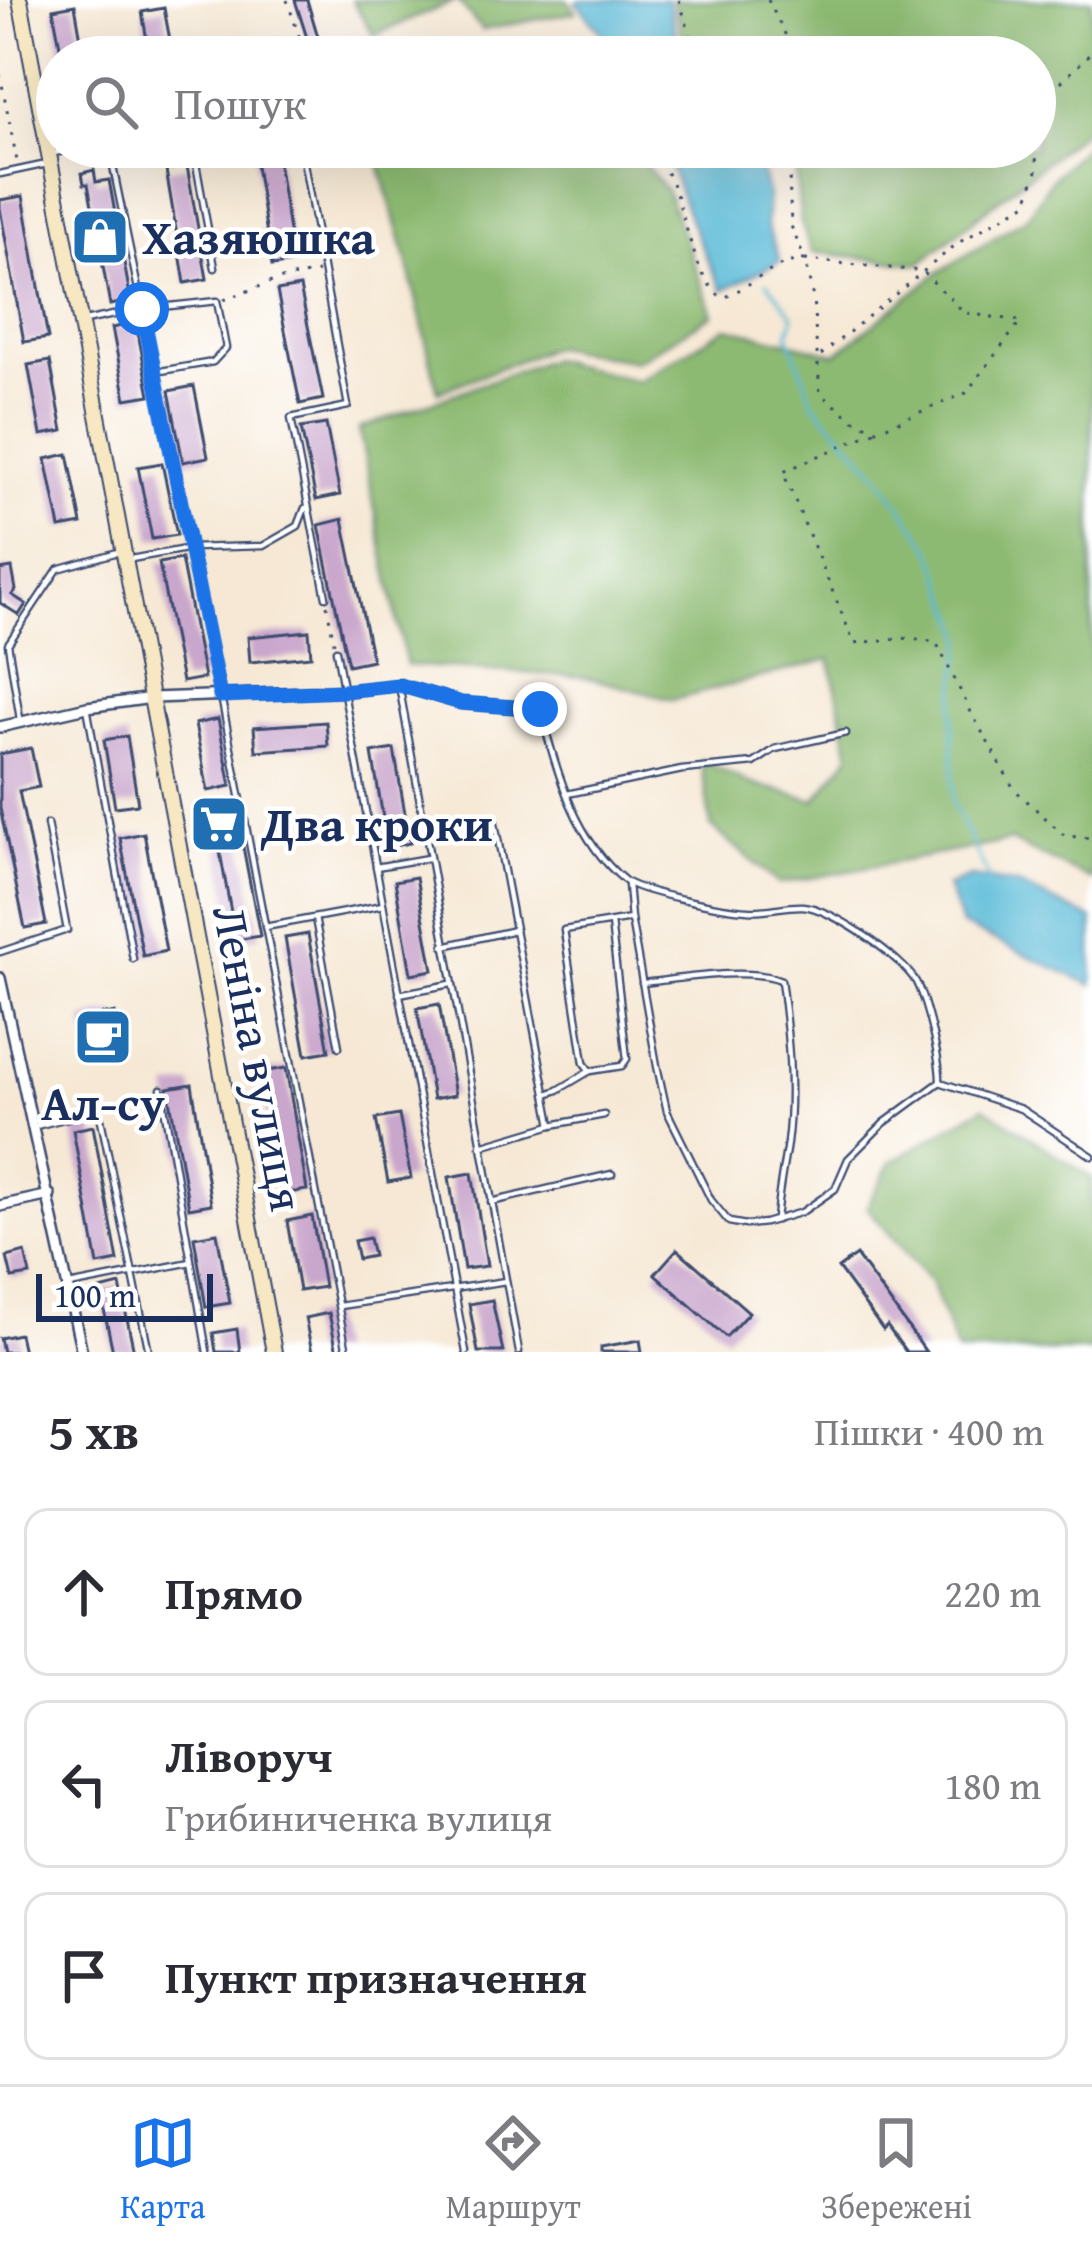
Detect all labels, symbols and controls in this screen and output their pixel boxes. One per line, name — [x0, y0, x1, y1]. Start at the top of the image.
search box — [36, 36, 1056, 168]
icon: search — [78, 69, 144, 135]
text: Пошук — [174, 70, 307, 135]
place label: Хазяюшка — [142, 201, 376, 272]
shop icon: Хазяюшка — [69, 206, 131, 268]
route start — [115, 282, 169, 336]
route end — [513, 682, 567, 736]
place label: Два кроки — [260, 788, 493, 859]
supermarket icon: Два кроки — [188, 793, 250, 855]
street label: Леніна вулиця — [195, 899, 324, 1217]
cafe icon: Ал-су — [72, 1006, 134, 1068]
place label: Ал-су — [41, 1067, 165, 1138]
scale bar — [36, 1268, 213, 1321]
text: 100 m — [54, 1271, 136, 1319]
text: 5 хв — [48, 1393, 139, 1468]
text: Пішки · 400 m — [814, 1402, 1044, 1459]
icon: ahead — [51, 1559, 117, 1625]
text: Прямо — [165, 1560, 303, 1625]
text: 220 m — [944, 1564, 1041, 1621]
text: Ліворуч — [165, 1723, 333, 1788]
icon: left — [51, 1751, 117, 1817]
text: 180 m — [944, 1756, 1041, 1813]
text: Грибиниченка вулиця — [165, 1788, 552, 1845]
icon: arrive — [51, 1943, 117, 2009]
text: Пункт призначення — [165, 1944, 587, 2009]
tab: Карта — [120, 2110, 206, 2230]
tab: Маршрут — [446, 2110, 581, 2230]
tab: Збережені — [821, 2110, 972, 2230]

